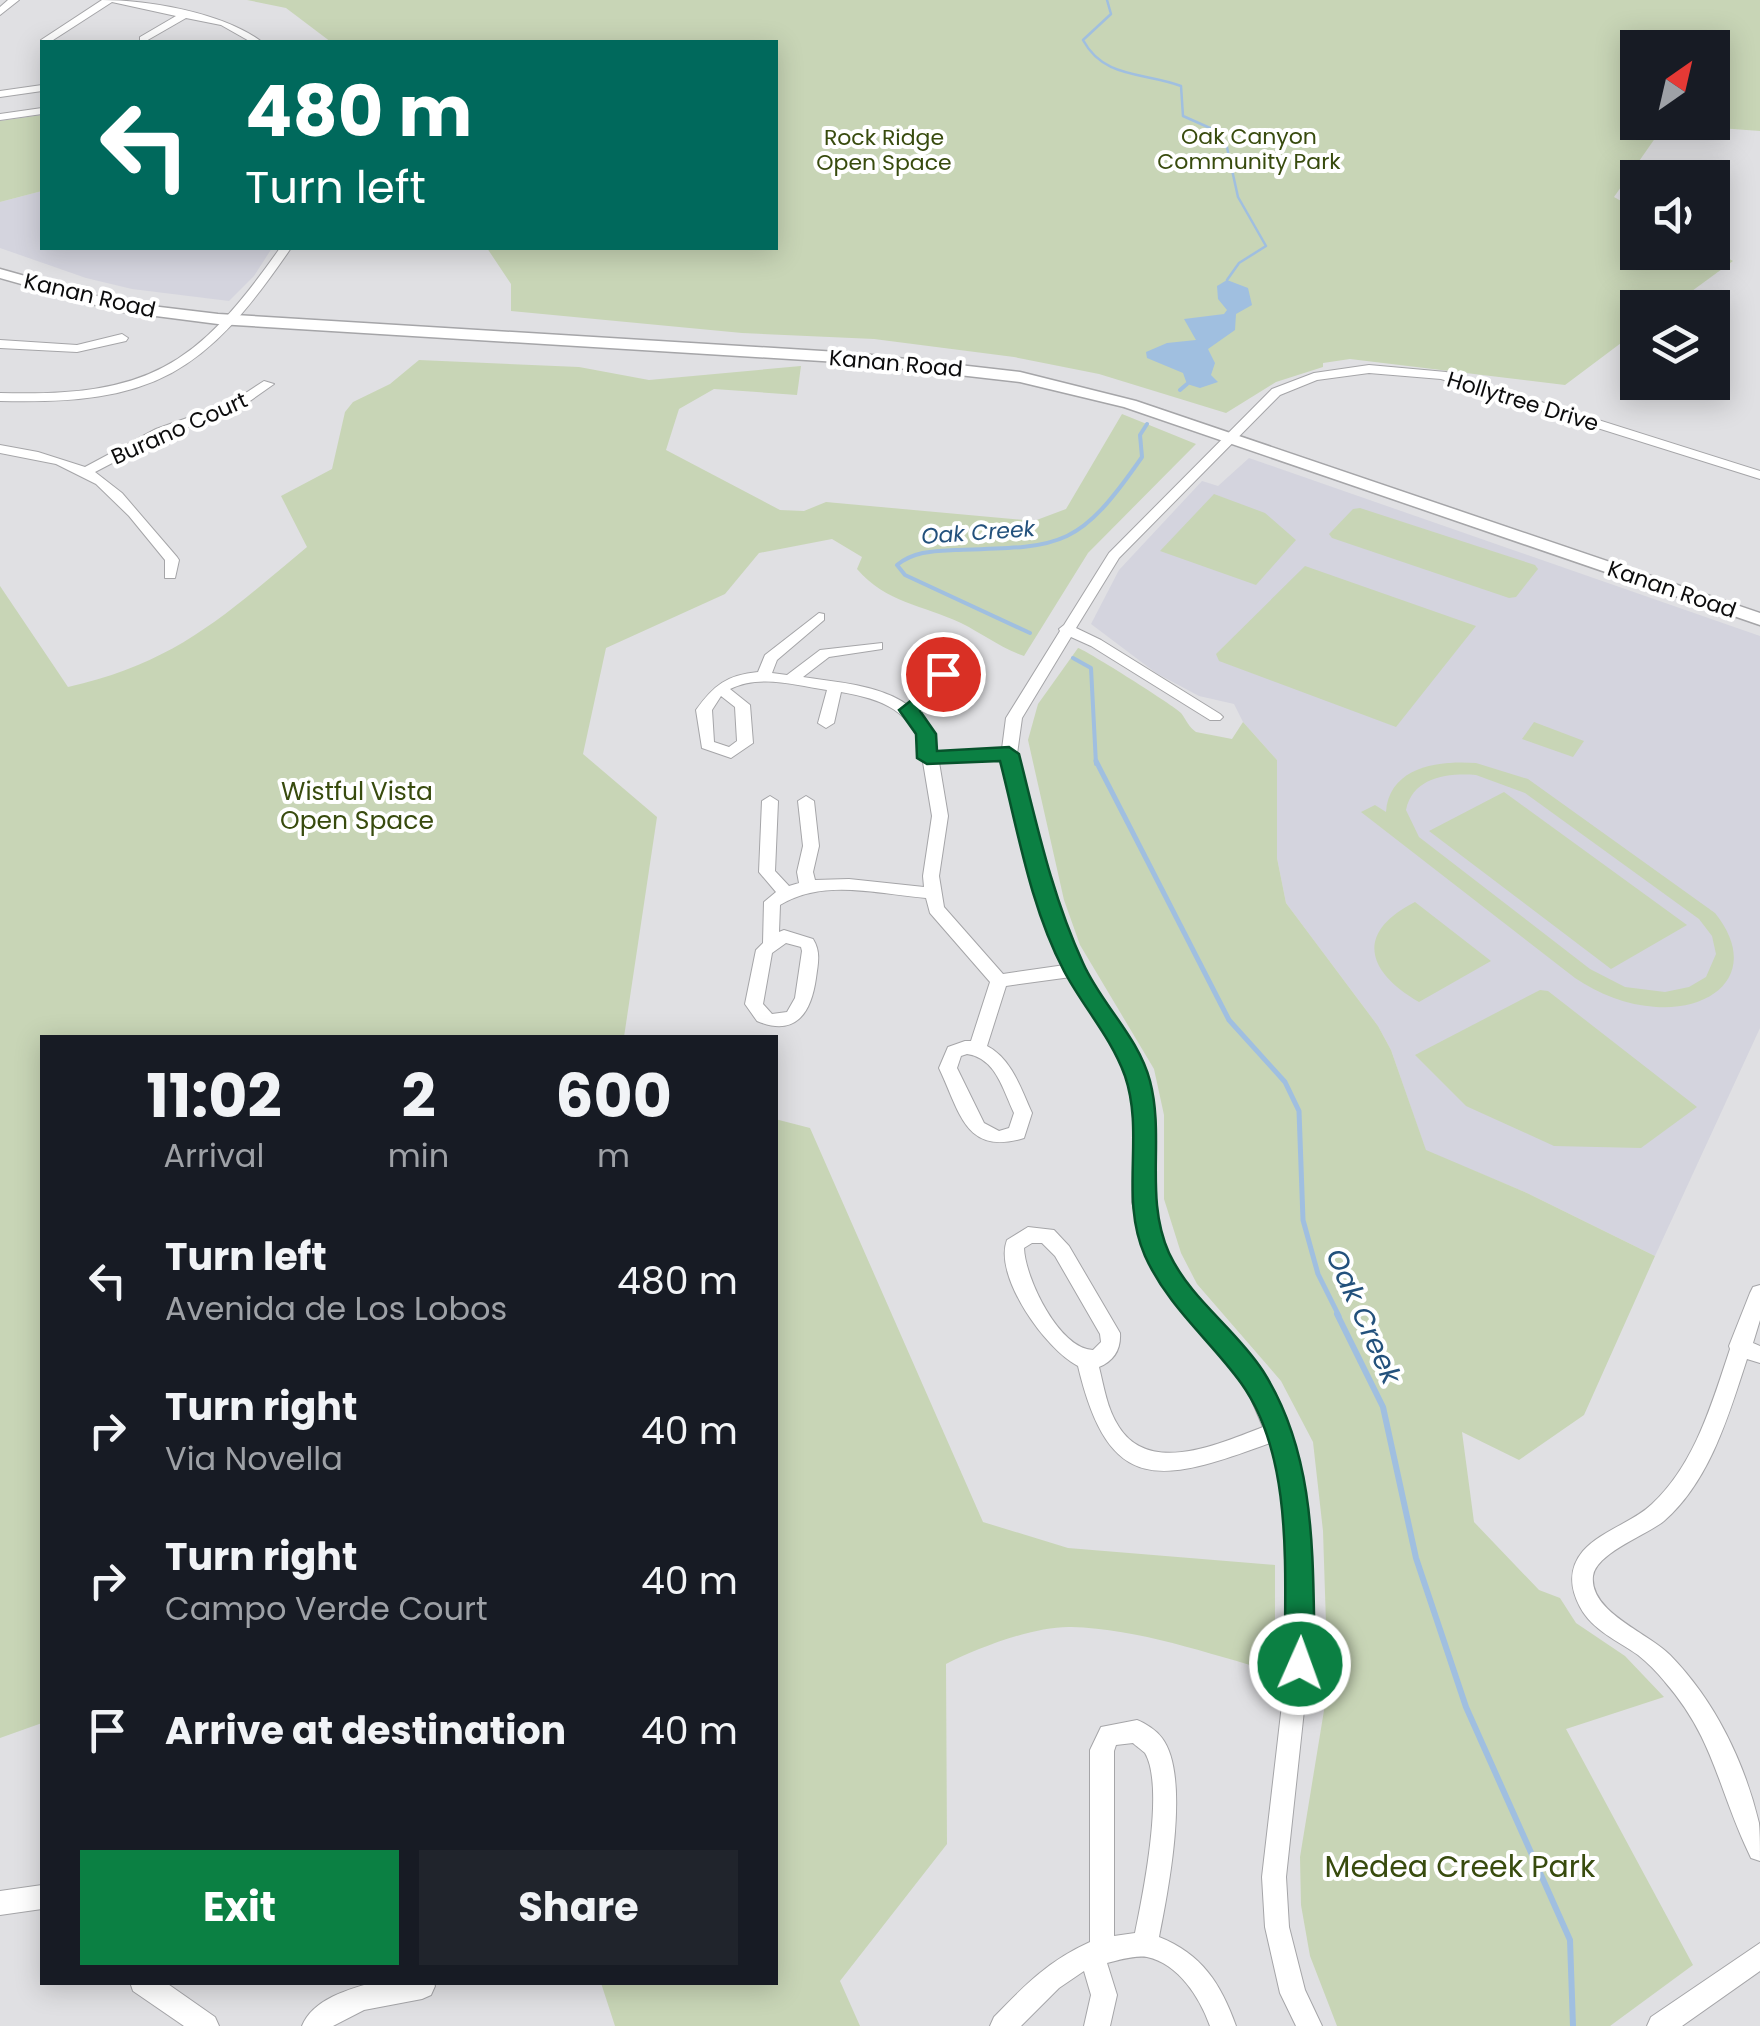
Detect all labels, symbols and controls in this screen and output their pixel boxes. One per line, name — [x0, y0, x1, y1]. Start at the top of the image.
north arrow — [1620, 30, 1730, 140]
map controls — [1620, 30, 1730, 400]
text: 480 m — [245, 62, 472, 161]
icon: left — [80, 80, 210, 210]
park label: Oak Canyon Community Park — [1157, 121, 1341, 177]
park label: Rock Ridge Open Space — [816, 122, 952, 178]
text: Turn left — [245, 156, 426, 219]
button: sound — [1620, 160, 1730, 270]
street label: Kanan Road — [21, 265, 159, 326]
button: layers — [1620, 290, 1730, 400]
street label: Kanan Road — [828, 342, 964, 385]
street label: Hollytree Drive — [1443, 364, 1602, 439]
street label: Burano Court — [106, 385, 252, 472]
water label: Oak Creek — [920, 513, 1038, 552]
street label: Kanan Road — [1603, 553, 1740, 626]
pin — [901, 632, 986, 717]
icon: arrive — [916, 647, 971, 702]
park label: Wistful Vista Open Space — [280, 774, 434, 838]
text: 11:02 — [146, 1054, 282, 1138]
text: 2 — [401, 1054, 436, 1138]
text: 600 — [555, 1054, 672, 1138]
text: Arrival — [164, 1133, 264, 1178]
text: min — [388, 1133, 449, 1178]
text: m — [597, 1133, 630, 1178]
text: Turn left — [165, 1230, 327, 1283]
water label: Oak Creek — [1316, 1242, 1411, 1392]
icon: left — [80, 1253, 135, 1308]
text: 480 m — [617, 1254, 738, 1307]
text: Avenida de Los Lobos — [165, 1286, 507, 1331]
text: Turn right — [165, 1380, 357, 1433]
icon: right — [80, 1403, 135, 1458]
text: 40 m — [641, 1404, 738, 1457]
text: Via Novella — [165, 1436, 343, 1481]
text: Turn right — [165, 1530, 357, 1583]
icon: right — [80, 1553, 135, 1608]
text: 40 m — [641, 1554, 738, 1607]
text: Campo Verde Court — [165, 1586, 488, 1631]
position arrow — [1248, 1612, 1352, 1716]
icon: arrive — [80, 1703, 135, 1758]
text: Arrive at destination — [165, 1704, 566, 1757]
text: 40 m — [641, 1704, 738, 1757]
park label: Medea Creek Park — [1325, 1845, 1596, 1888]
button: Exit — [80, 1850, 399, 1965]
button: Share — [419, 1850, 738, 1965]

